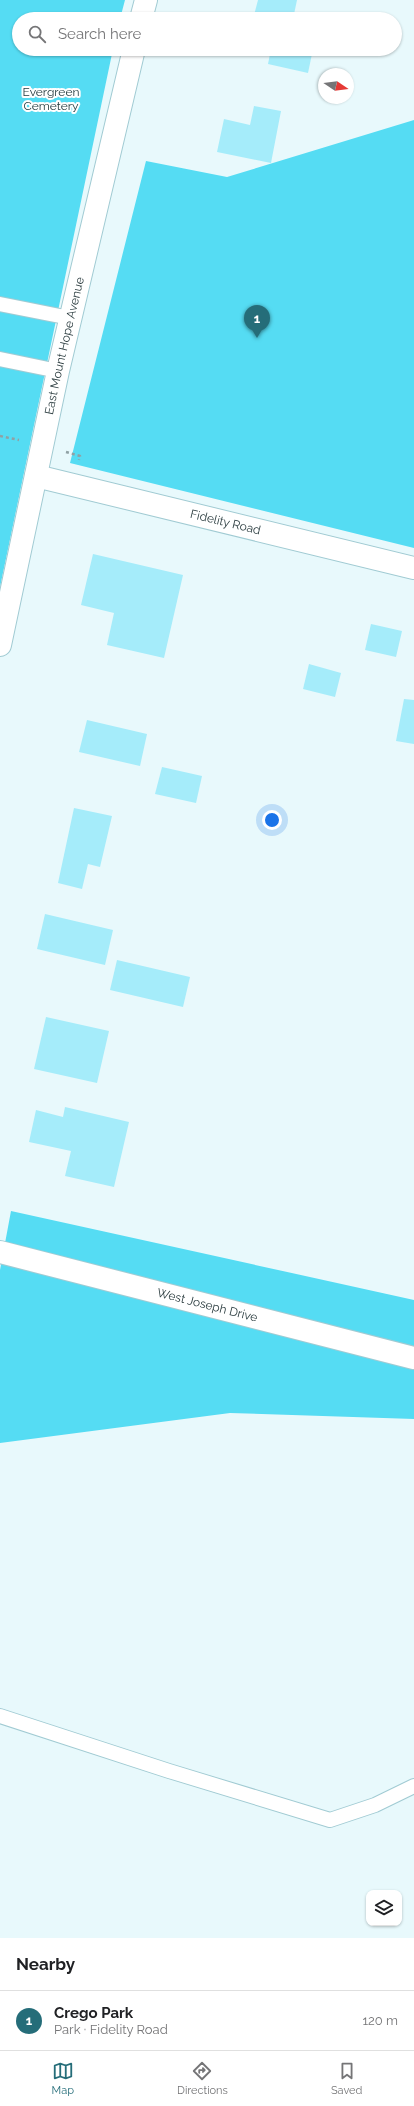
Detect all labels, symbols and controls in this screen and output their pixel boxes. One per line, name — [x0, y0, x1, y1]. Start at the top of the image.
search box — [12, 12, 402, 56]
icon: search — [26, 23, 48, 45]
text: Search here — [58, 25, 141, 43]
north arrow — [318, 68, 354, 104]
park label: Evergreen Cemetery — [23, 85, 79, 113]
street label: East Mount Hope Avenue — [42, 276, 87, 416]
pin: 1 — [244, 305, 270, 338]
street label: Fidelity Road — [189, 507, 262, 537]
your location — [262, 810, 282, 830]
street label: West Joseph Drive — [156, 1286, 259, 1325]
map controls — [366, 1890, 402, 1926]
button: layers — [366, 1890, 402, 1926]
text: Nearby — [16, 1954, 75, 1974]
text: Crego Park — [54, 2004, 133, 2022]
text: 1 — [26, 2013, 32, 2028]
text: 120 m — [362, 2013, 398, 2028]
text: Park · Fidelity Road — [54, 2022, 168, 2037]
tab: Map — [52, 2060, 74, 2097]
tab: Directions — [177, 2060, 228, 2097]
tab: Saved — [331, 2060, 362, 2097]

